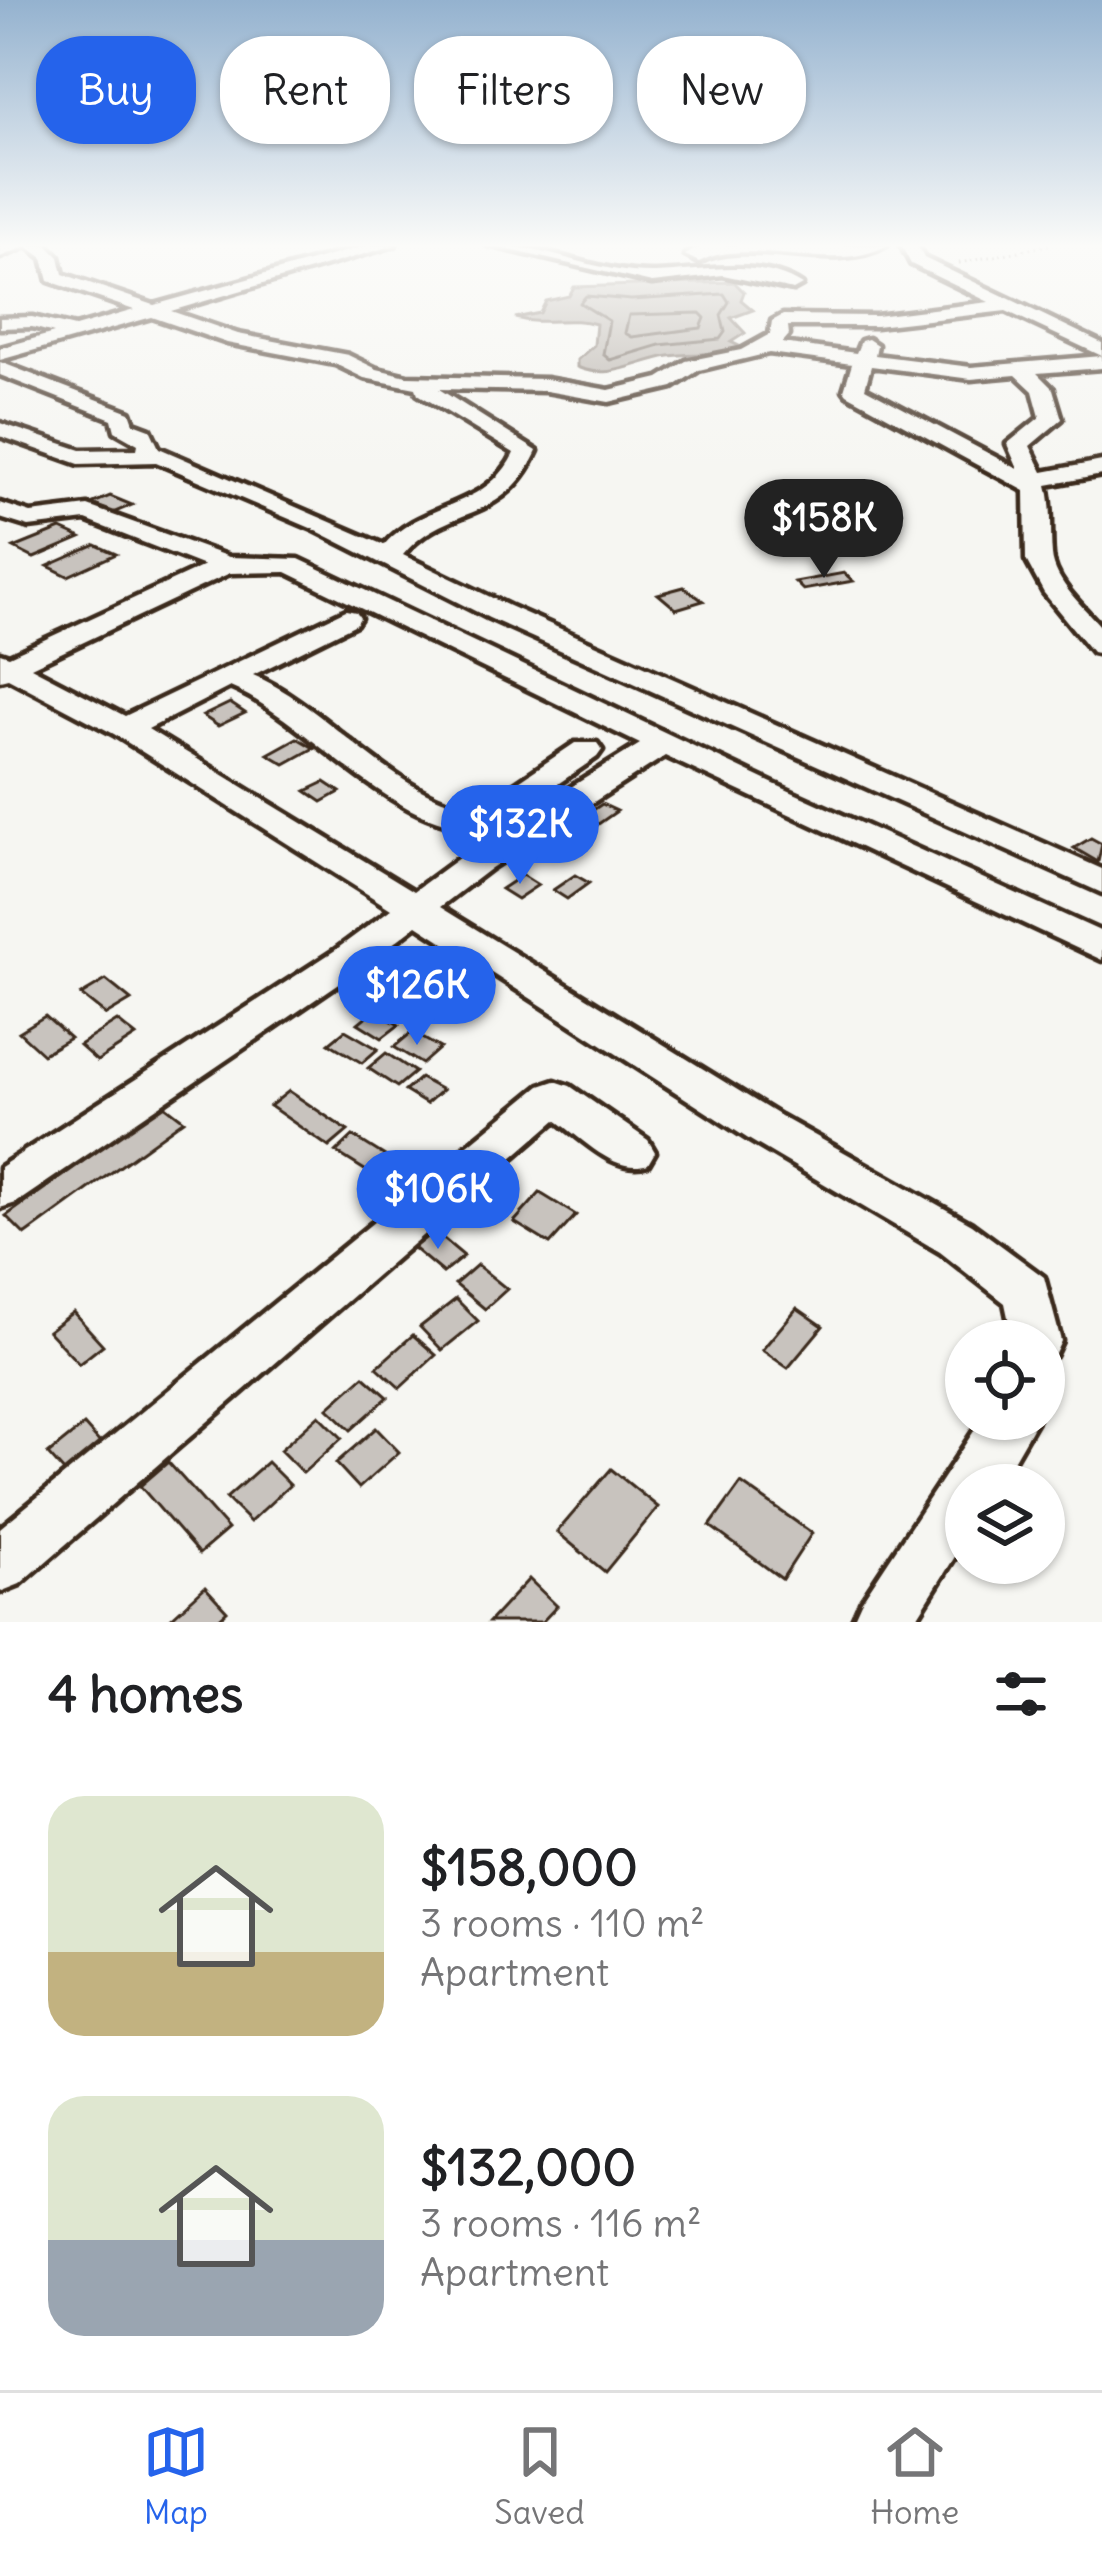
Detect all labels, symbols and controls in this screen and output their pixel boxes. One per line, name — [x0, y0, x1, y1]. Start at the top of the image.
chip: Buy — [36, 36, 196, 144]
chip: Rent — [220, 36, 390, 144]
chip: Filters — [414, 36, 613, 144]
chip: New — [637, 36, 806, 144]
pin: $158K — [740, 479, 908, 581]
text: $158K — [771, 493, 877, 542]
pin: $132K — [436, 785, 604, 887]
text: $132K — [468, 799, 572, 848]
pin: $126K — [333, 946, 501, 1048]
text: $126K — [365, 960, 469, 1009]
pin: $106K — [354, 1150, 522, 1252]
text: $106K — [384, 1164, 492, 1213]
map controls — [945, 1320, 1065, 1584]
button: locate — [945, 1320, 1065, 1440]
button: layers — [945, 1464, 1065, 1584]
icon: filters — [988, 1661, 1054, 1727]
text: 4 homes — [48, 1662, 243, 1726]
text: $158,000 — [420, 1835, 638, 1899]
icon: home — [144, 1844, 288, 1988]
text: 3 rooms · 110 m² — [420, 1899, 705, 1948]
text: Apartment — [420, 1948, 609, 1997]
text: $132,000 — [420, 2135, 636, 2199]
icon: home — [144, 2144, 288, 2288]
text: 3 rooms · 116 m² — [420, 2199, 702, 2248]
text: Apartment — [420, 2248, 609, 2297]
tab: Map — [143, 2419, 209, 2533]
tab: Saved — [494, 2419, 585, 2533]
tab: Home — [870, 2419, 959, 2533]

